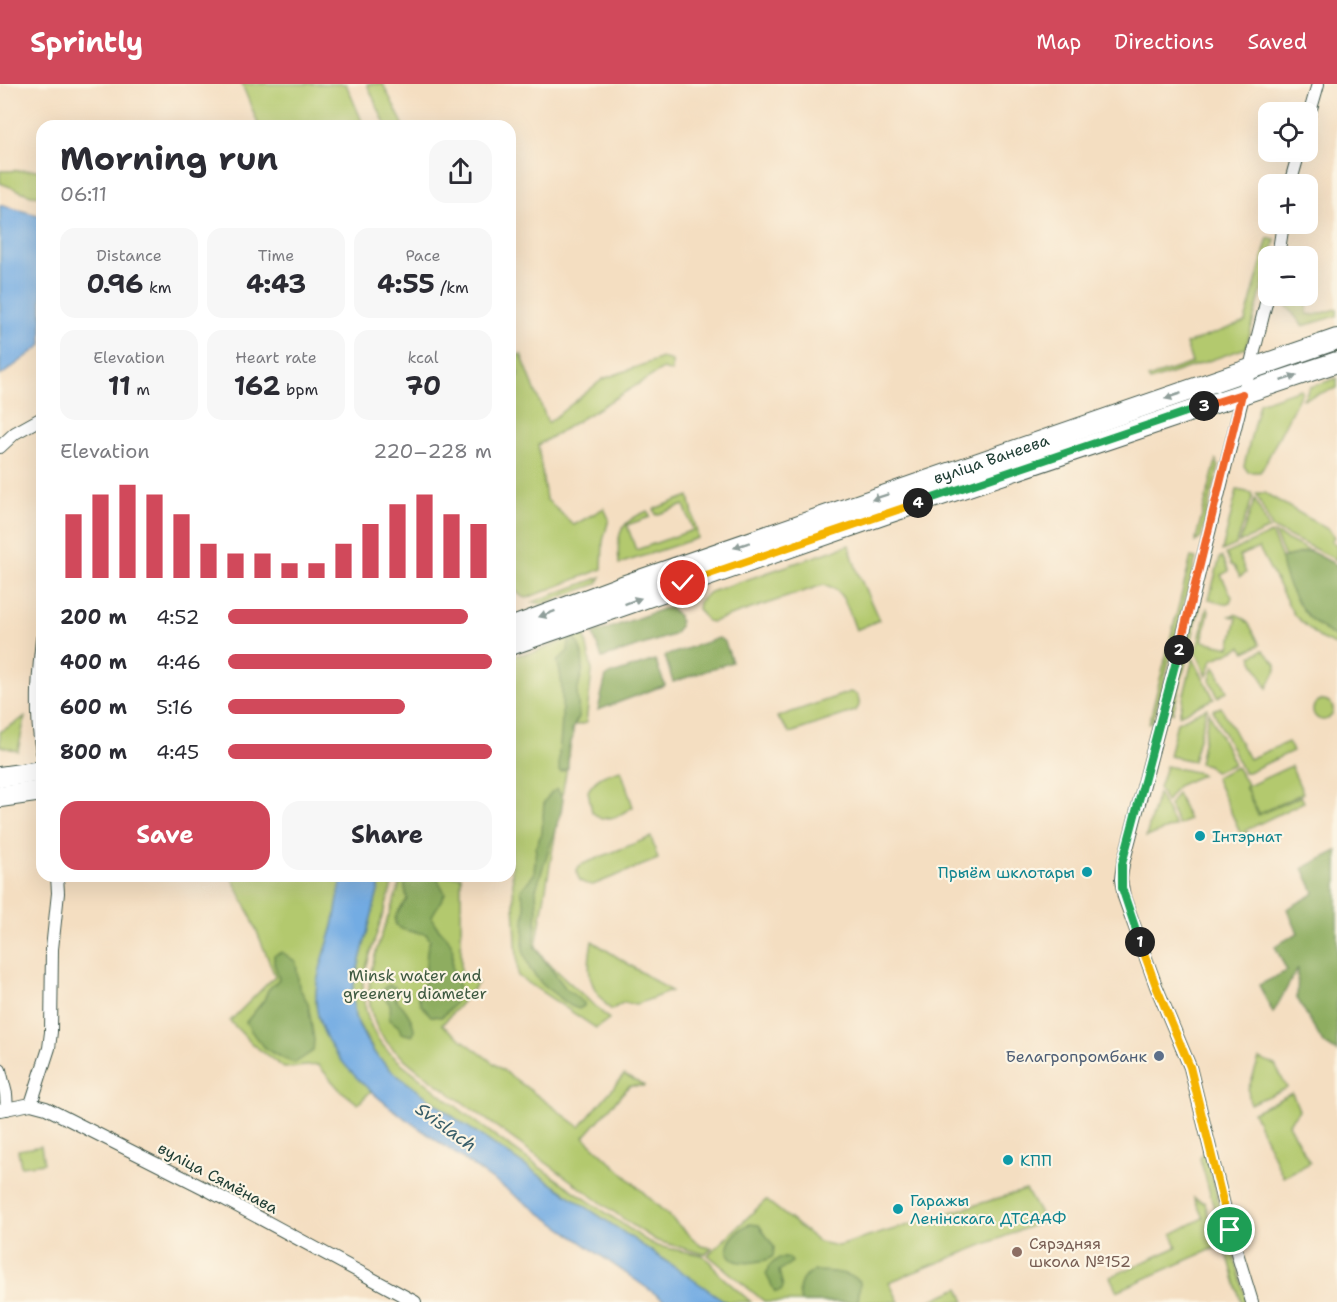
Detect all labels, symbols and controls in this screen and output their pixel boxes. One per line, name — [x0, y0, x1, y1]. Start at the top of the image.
text: Sprintly — [30, 23, 143, 61]
text: Map — [1036, 28, 1081, 56]
text: Directions — [1114, 28, 1214, 56]
text: Saved — [1247, 28, 1307, 56]
map controls — [1258, 102, 1318, 306]
button: locate — [1258, 102, 1318, 162]
text: Morning run — [60, 136, 278, 181]
button: share — [429, 140, 492, 203]
button: + — [1258, 174, 1318, 234]
text: 06:11 — [60, 181, 107, 207]
text: Distance — [96, 245, 162, 266]
text: Time — [258, 245, 294, 266]
text: Pace — [405, 245, 441, 266]
button: − — [1258, 246, 1318, 306]
text: 0.96 — [86, 266, 143, 301]
text: 4:43 — [246, 266, 306, 301]
text: 4:55 — [377, 266, 435, 301]
text: km — [143, 277, 172, 298]
text: /km — [435, 277, 469, 298]
text: Elevation — [93, 347, 165, 368]
text: Heart rate — [235, 347, 317, 368]
text: kcal — [407, 347, 439, 368]
text: 11 — [108, 368, 131, 403]
text: 162 — [234, 368, 281, 403]
text: 70 — [405, 368, 441, 403]
one-way arrow — [1281, 373, 1299, 382]
text: m — [131, 379, 150, 400]
text: bpm — [281, 379, 318, 400]
one-way arrow — [1164, 391, 1182, 401]
pin: 3 — [1189, 391, 1219, 421]
text: 3 — [1198, 395, 1210, 416]
street label: вуліца Ванеева — [930, 429, 1052, 488]
text: Elevation — [60, 438, 150, 464]
text: 220–228 m — [373, 438, 492, 464]
pin: 4 — [903, 488, 933, 518]
text: 4 — [912, 492, 924, 513]
one-way arrow — [871, 493, 889, 503]
one-way arrow — [733, 541, 751, 551]
pin — [657, 557, 708, 608]
icon: check — [666, 566, 699, 599]
one-way arrow — [624, 596, 642, 606]
text: 200 m — [60, 604, 127, 630]
text: 4:52 — [156, 604, 199, 630]
one-way arrow — [538, 610, 556, 620]
pin: 2 — [1164, 635, 1194, 665]
text: 2 — [1173, 639, 1185, 660]
text: 400 m — [60, 649, 127, 675]
text: 4:46 — [156, 649, 201, 675]
text: 600 m — [60, 694, 127, 720]
text: 5:16 — [156, 694, 193, 720]
text: 800 m — [60, 739, 127, 765]
text: 4:45 — [156, 739, 199, 765]
button: Save — [60, 801, 270, 870]
button: Share — [282, 801, 492, 870]
place label: Інтэрнат — [1212, 826, 1283, 847]
marker: Інтэрнат — [1193, 829, 1207, 843]
place label: Прыём шклотары — [938, 862, 1075, 883]
marker: Прыём шклотары — [1080, 865, 1094, 879]
pin: 1 — [1125, 927, 1155, 957]
text: 1 — [1136, 931, 1144, 952]
park label: Minsk water and greenery diameter — [343, 965, 487, 1004]
place label: Белагропромбанк — [1006, 1046, 1147, 1067]
marker: Белагропромбанк — [1152, 1049, 1166, 1063]
water label: Svislach — [411, 1097, 481, 1157]
street label: вуліца Сямёнава — [154, 1137, 282, 1219]
place label: КПП — [1020, 1150, 1052, 1171]
marker: КПП — [1001, 1153, 1015, 1167]
place label: Гаражы Ленінскага ДТСААФ — [910, 1190, 1066, 1229]
marker: Гаражы Ленінскага ДТСААФ — [891, 1202, 905, 1216]
pin — [1204, 1204, 1255, 1255]
icon: arrive — [1213, 1213, 1246, 1246]
place label: Сярэдняя школа №152 — [1029, 1233, 1131, 1272]
marker: Сярэдняя школа №152 — [1010, 1245, 1024, 1259]

